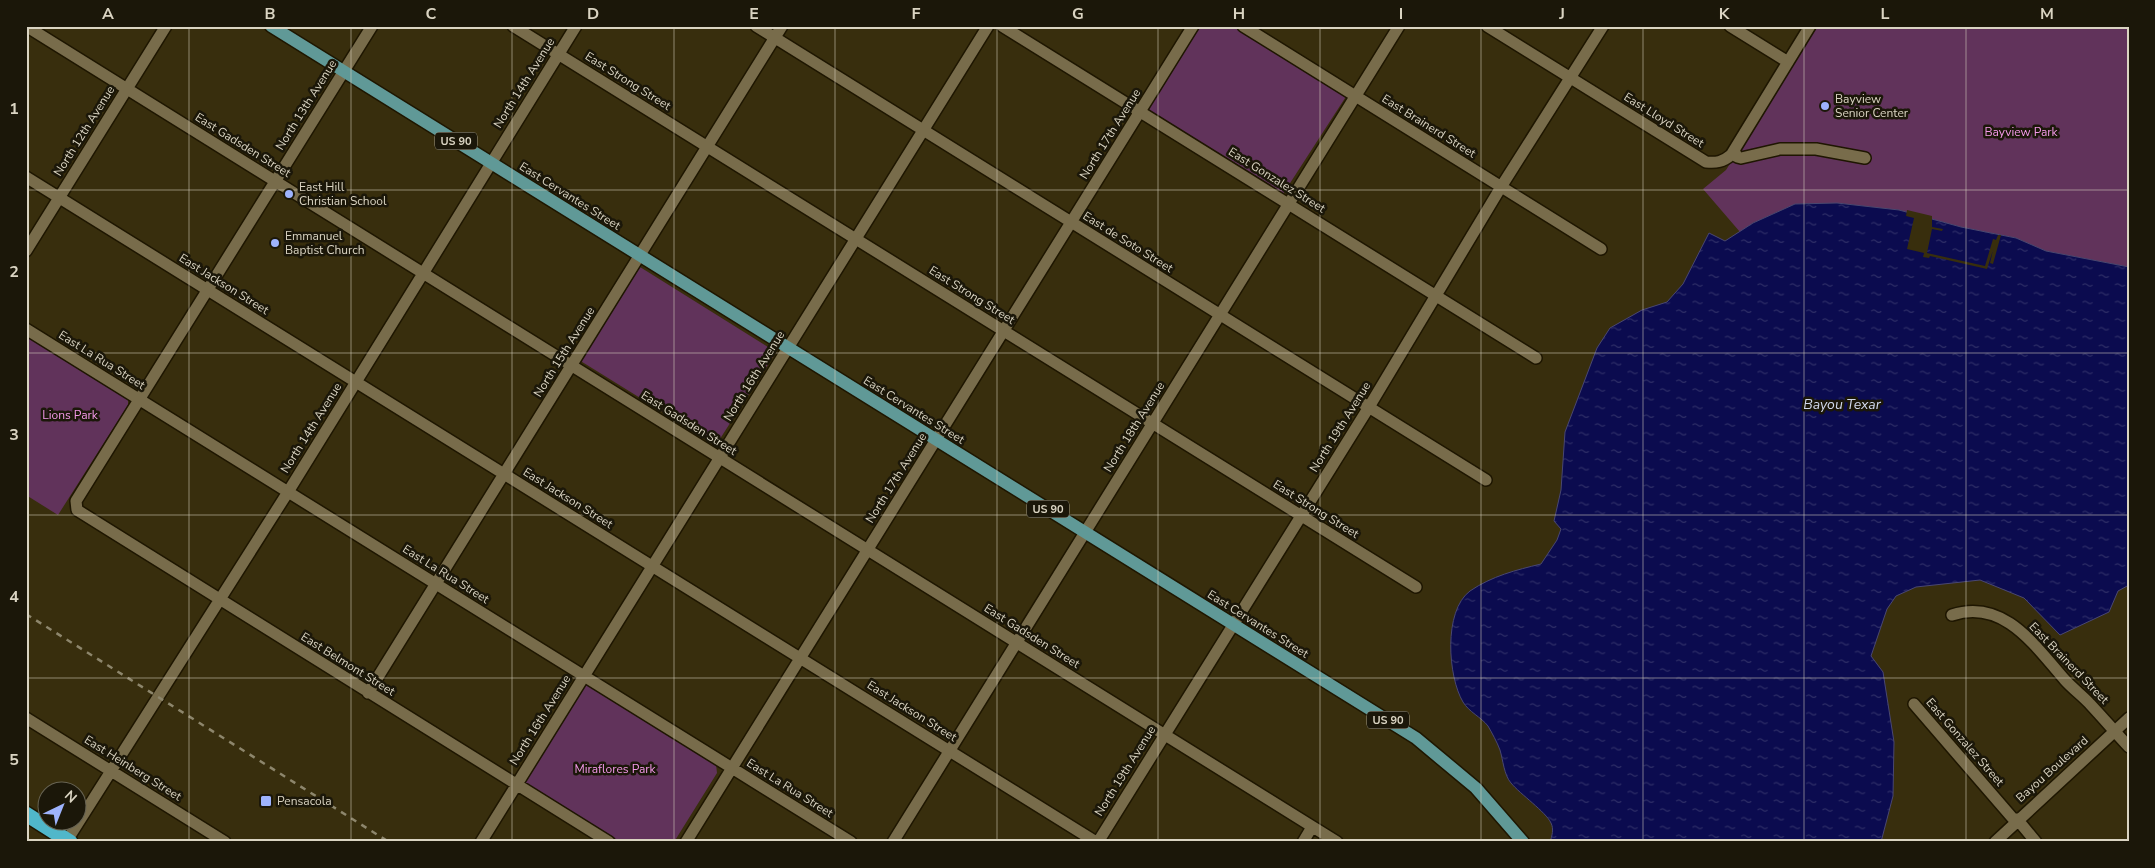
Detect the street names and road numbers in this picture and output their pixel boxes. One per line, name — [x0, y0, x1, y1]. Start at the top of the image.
street label: North 14th Avenue — [490, 35, 558, 131]
street label: East Strong Street — [582, 48, 675, 114]
street label: North 13th Avenue — [272, 57, 340, 153]
street label: North 12th Avenue — [50, 83, 118, 179]
street label: North 17th Avenue — [1076, 86, 1144, 182]
street label: East Lloyd Street — [1621, 89, 1708, 152]
street label: East Brainerd Street — [1379, 91, 1480, 162]
street label: East Gadsden Street — [192, 109, 295, 181]
road number: US 90 — [435, 132, 477, 150]
street label: East Gonzalez Street — [1225, 144, 1329, 217]
street label: East Cervantes Street — [516, 158, 624, 234]
street label: East de Soto Street — [1080, 208, 1177, 277]
street label: East Jackson Street — [176, 250, 273, 319]
street label: East Strong Street — [926, 262, 1019, 328]
street label: North 15th Avenue — [530, 304, 598, 400]
street label: East La Rua Street — [56, 327, 149, 393]
street label: North 16th Avenue — [720, 328, 788, 424]
street label: East Cervantes Street — [860, 372, 968, 448]
street label: North 18th Avenue — [1100, 379, 1168, 475]
street label: North 19th Avenue — [1306, 379, 1374, 475]
street label: North 14th Avenue — [277, 380, 345, 476]
street label: East Gadsden Street — [638, 387, 741, 459]
street label: North 17th Avenue — [862, 430, 930, 526]
street label: East Jackson Street — [520, 464, 617, 533]
street label: East Strong Street — [1270, 476, 1363, 542]
road number: US 90 — [1027, 500, 1069, 518]
street label: East La Rua Street — [400, 541, 493, 607]
street label: East Cervantes Street — [1204, 586, 1312, 662]
street label: East Gadsden Street — [981, 600, 1084, 672]
street label: East Brainerd Street — [2026, 619, 2113, 708]
street label: East Belmont Street — [298, 629, 399, 700]
street label: North 16th Avenue — [506, 672, 574, 768]
street label: East Jackson Street — [864, 677, 961, 746]
street label: East Gonzalez Street — [1922, 695, 2008, 790]
road number: US 90 — [1367, 712, 1409, 728]
street label: North 19th Avenue — [1091, 723, 1159, 819]
street label: East Heinberg Street — [81, 732, 185, 805]
street label: Bayou Boulevard — [2012, 732, 2092, 806]
street label: East La Rua Street — [744, 755, 837, 821]

